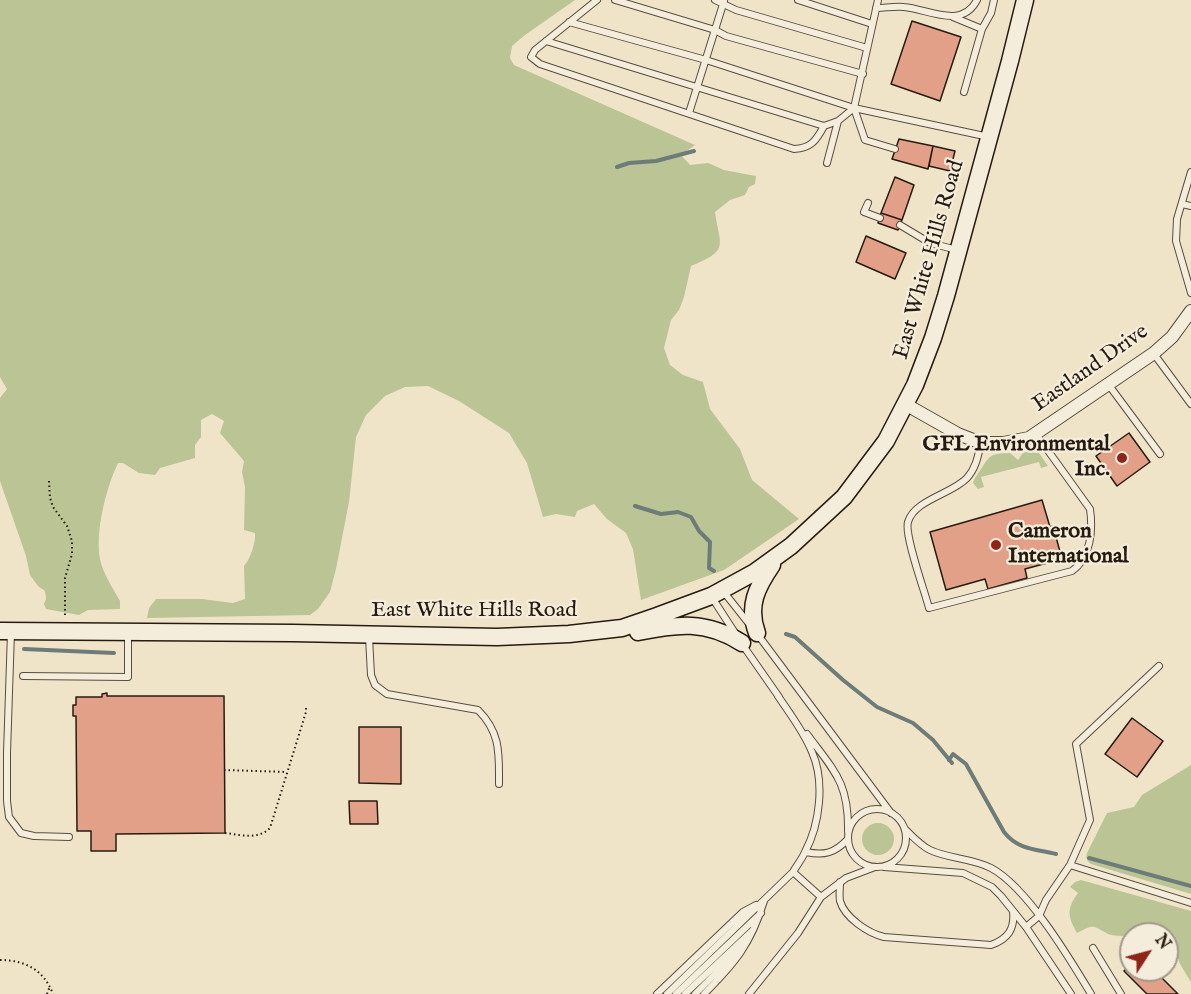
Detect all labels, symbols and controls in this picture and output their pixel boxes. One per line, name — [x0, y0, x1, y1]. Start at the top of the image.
street label: East White Hills Road — [889, 157, 971, 363]
street label: Eastland Drive — [1028, 319, 1154, 419]
place label: GFL Environmental Inc. — [923, 432, 1110, 484]
marker: GFL Environmental Inc. — [1115, 451, 1129, 465]
place label: Cameron International — [1008, 519, 1128, 570]
marker: Cameron International — [989, 538, 1003, 552]
street label: East White Hills Road — [371, 598, 577, 624]
north arrow — [1119, 922, 1179, 982]
text: N — [1150, 931, 1174, 954]

